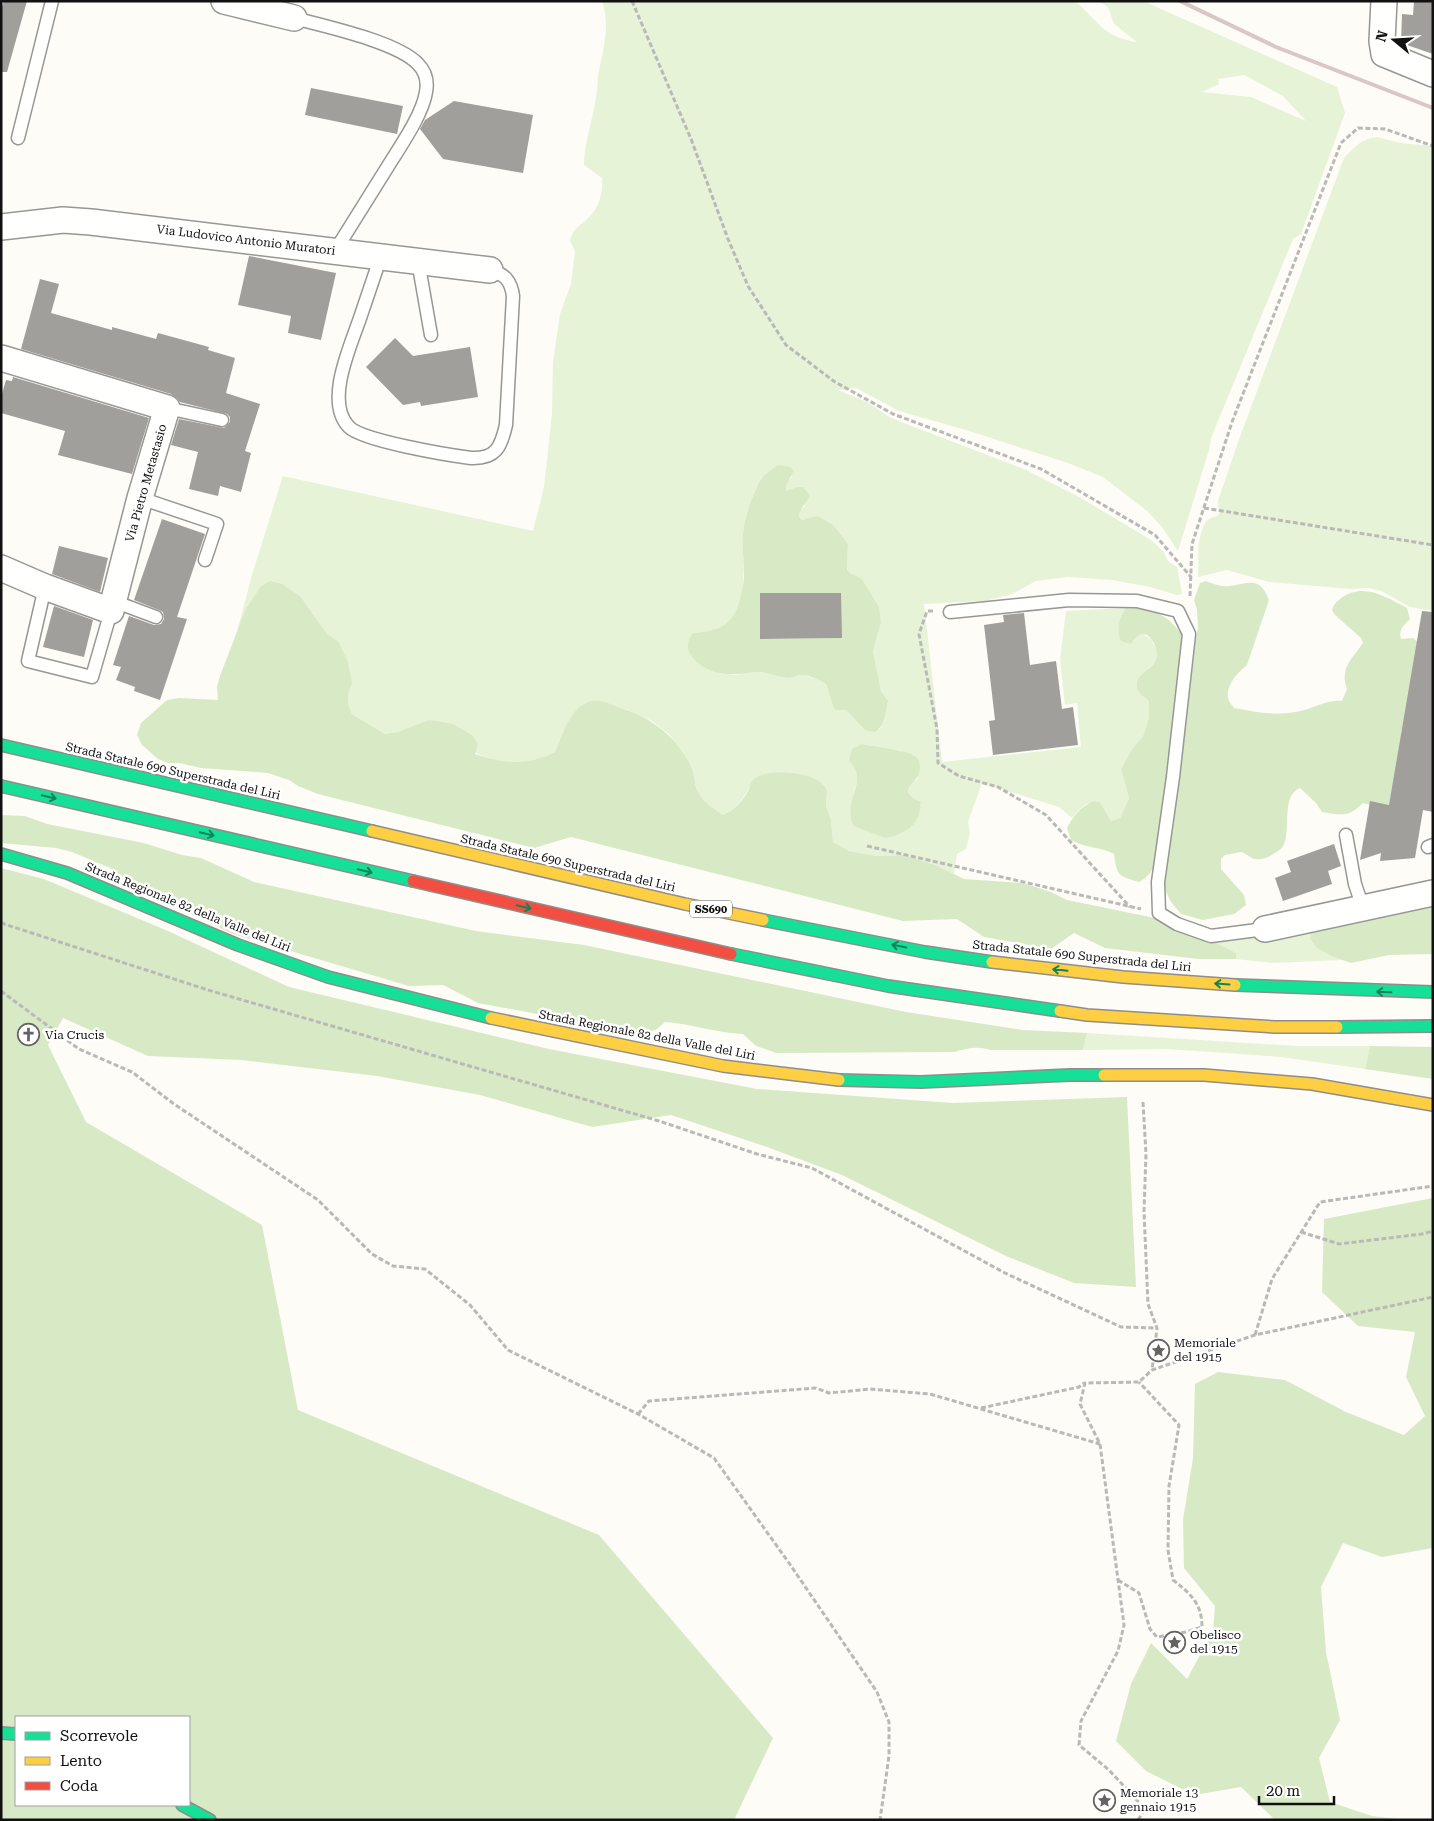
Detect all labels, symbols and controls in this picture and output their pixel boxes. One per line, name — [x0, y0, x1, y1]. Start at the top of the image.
north arrow — [1369, 15, 1419, 65]
text: N — [1372, 28, 1391, 44]
street label: Via Ludovico Antonio Muratori — [156, 222, 336, 258]
street label: Via Pietro Metastasio — [122, 422, 170, 544]
street label: Strada Statale 690 Superstrada del Liri — [64, 739, 282, 803]
one-way arrow — [40, 793, 56, 802]
one-way arrow — [198, 830, 214, 839]
street label: Strada Statale 690 Superstrada del Liri — [459, 831, 677, 895]
street label: Strada Regionale 82 della Valle del Liri — [83, 859, 293, 955]
one-way arrow — [357, 867, 373, 876]
road number: SS690 — [690, 901, 732, 918]
one-way arrow — [515, 903, 531, 912]
street label: Strada Statale 690 Superstrada del Liri — [972, 938, 1192, 974]
one-way arrow — [892, 941, 908, 950]
one-way arrow — [1052, 965, 1068, 975]
one-way arrow — [1214, 980, 1230, 989]
one-way arrow — [1376, 987, 1392, 996]
street label: Strada Regionale 82 della Valle del Liri — [538, 1007, 757, 1063]
church icon: Via Crucis — [17, 1023, 41, 1047]
place label: Via Crucis — [45, 1028, 104, 1042]
place label: Memoriale del 1915 — [1174, 1336, 1236, 1364]
place icon: Memoriale del 1915 — [1146, 1338, 1170, 1362]
place label: Obelisco del 1915 — [1190, 1628, 1241, 1656]
place icon: Obelisco del 1915 — [1162, 1630, 1186, 1654]
legend — [15, 1716, 190, 1806]
text: Scorrevole — [60, 1727, 138, 1745]
text: Lento — [60, 1752, 102, 1770]
scale bar — [1259, 1774, 1334, 1806]
text: Coda — [60, 1777, 98, 1795]
text: 20 m — [1266, 1782, 1301, 1800]
place label: Memoriale 13 gennaio 1915 — [1120, 1786, 1199, 1814]
place icon: Memoriale 13 gennaio 1915 — [1092, 1788, 1116, 1812]

